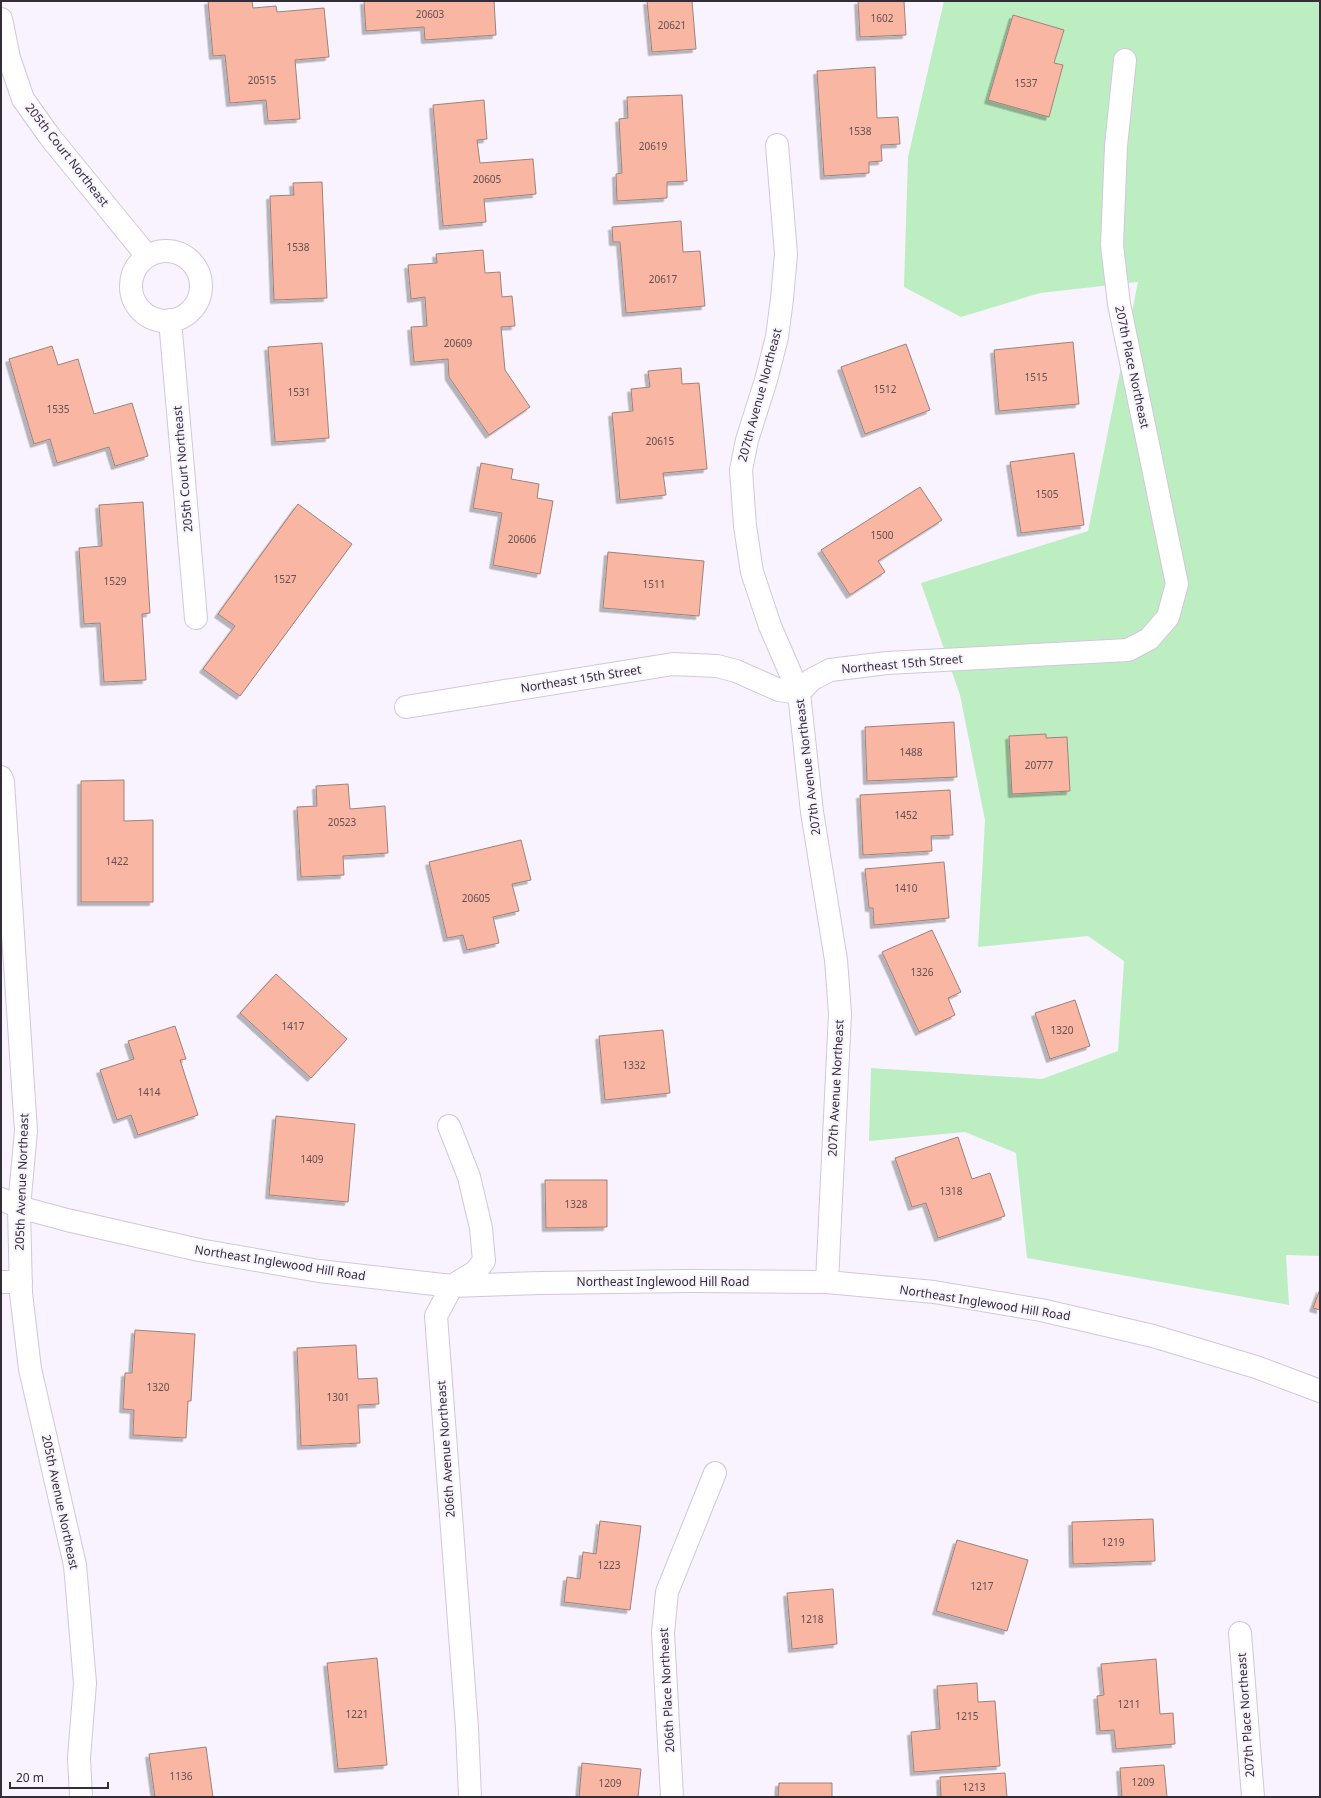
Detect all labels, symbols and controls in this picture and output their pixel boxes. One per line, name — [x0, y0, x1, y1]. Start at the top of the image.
house number: 20603 — [416, 7, 445, 21]
house number: 1602 — [871, 11, 894, 25]
house number: 20621 — [658, 18, 686, 32]
house number: 20515 — [248, 73, 277, 87]
house number: 1537 — [1015, 76, 1038, 90]
street label: 205th Court Northeast — [22, 100, 114, 210]
house number: 1538 — [849, 124, 872, 138]
house number: 20619 — [639, 139, 668, 153]
house number: 20605 — [473, 172, 502, 186]
house number: 1538 — [287, 240, 310, 254]
house number: 20617 — [649, 272, 678, 286]
street label: 207th Place Northeast — [1111, 304, 1154, 430]
street label: 207th Avenue Northeast — [734, 326, 786, 463]
house number: 20609 — [444, 336, 473, 350]
house number: 1515 — [1025, 370, 1048, 384]
house number: 1512 — [874, 382, 897, 396]
house number: 1531 — [288, 385, 310, 399]
house number: 1535 — [47, 402, 70, 416]
street label: 205th Court Northeast — [168, 404, 196, 533]
house number: 20615 — [646, 434, 675, 448]
house number: 1505 — [1036, 487, 1059, 501]
house number: 1500 — [871, 528, 894, 542]
house number: 20606 — [508, 532, 537, 546]
house number: 1527 — [274, 572, 297, 586]
house number: 1529 — [104, 574, 127, 588]
house number: 1511 — [643, 577, 665, 591]
street label: Northeast 15th Street — [841, 650, 964, 677]
street label: Northeast 15th Street — [519, 660, 643, 696]
street label: 207th Avenue Northeast — [791, 697, 824, 836]
house number: 1488 — [900, 745, 923, 759]
house number: 20777 — [1025, 758, 1054, 772]
house number: 1452 — [895, 808, 918, 822]
house number: 20523 — [328, 815, 357, 829]
house number: 1422 — [106, 854, 129, 868]
house number: 1410 — [895, 881, 918, 895]
house number: 20605 — [462, 891, 491, 905]
house number: 1326 — [911, 965, 934, 979]
street label: 207th Avenue Northeast — [823, 1018, 848, 1157]
house number: 1417 — [282, 1019, 305, 1033]
house number: 1320 — [1051, 1023, 1074, 1037]
house number: 1332 — [623, 1058, 646, 1072]
house number: 1414 — [138, 1085, 161, 1099]
street label: 205th Avenue Northeast — [11, 1112, 32, 1251]
house number: 1409 — [301, 1152, 324, 1166]
house number: 1318 — [940, 1184, 963, 1198]
house number: 1328 — [565, 1197, 588, 1211]
street label: Northeast Inglewood Hill Road — [193, 1241, 367, 1284]
street label: Northeast Inglewood Hill Road — [577, 1273, 749, 1290]
street label: Northeast Inglewood Hill Road — [898, 1281, 1072, 1324]
street label: 206th Avenue Northeast — [432, 1379, 459, 1518]
house number: 1320 — [147, 1380, 170, 1394]
house number: 1301 — [327, 1390, 349, 1404]
street label: 205th Avenue Northeast — [38, 1433, 83, 1571]
house number: 1219 — [1102, 1535, 1125, 1549]
house number: 1223 — [598, 1558, 621, 1572]
house number: 1217 — [971, 1579, 994, 1593]
house number: 1218 — [801, 1612, 824, 1626]
street label: 206th Place Northeast — [655, 1627, 678, 1753]
street label: 207th Place Northeast — [1233, 1652, 1258, 1778]
house number: 1211 — [1118, 1697, 1140, 1711]
house number: 1221 — [346, 1707, 368, 1721]
house number: 1215 — [956, 1709, 979, 1723]
scale bar — [10, 1764, 108, 1790]
text: 20 m — [16, 1769, 44, 1786]
house number: 1136 — [170, 1769, 193, 1783]
house number: 1209 — [1132, 1775, 1155, 1789]
house number: 1209 — [599, 1776, 622, 1790]
house number: 1213 — [963, 1780, 986, 1794]

